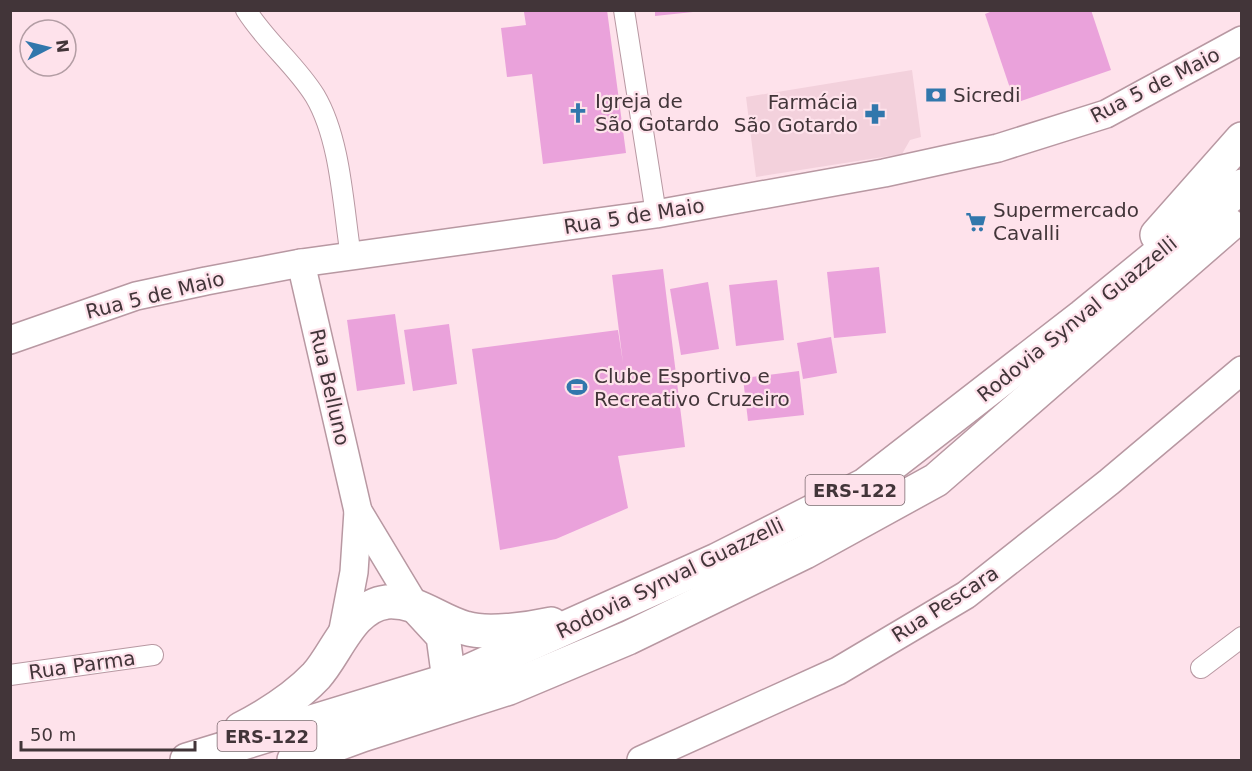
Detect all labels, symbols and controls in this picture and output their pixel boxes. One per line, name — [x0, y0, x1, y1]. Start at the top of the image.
north arrow — [18, 18, 78, 78]
text: N — [52, 38, 73, 54]
street label: Rua 5 de Maio — [1086, 42, 1224, 128]
bank icon: Sicredi — [924, 83, 948, 107]
place label: Sicredi — [953, 83, 1021, 107]
place label: Igreja de São Gotardo — [595, 89, 719, 136]
place label: Farmácia São Gotardo — [734, 90, 858, 137]
church icon: Igreja de São Gotardo — [566, 101, 590, 125]
pharmacy icon: Farmácia São Gotardo — [863, 102, 887, 126]
street label: Rua 5 de Maio — [562, 193, 706, 239]
place label: Supermercado Cavalli — [993, 198, 1139, 245]
supermarket icon: Supermercado Cavalli — [964, 210, 988, 234]
street label: Rodovia Synval Guazzelli — [972, 231, 1182, 407]
street label: Rua 5 de Maio — [83, 266, 227, 324]
street label: Rua Belluno — [305, 326, 355, 448]
place label: Clube Esportivo e Recreativo Cruzeiro — [594, 364, 790, 411]
sports icon: Clube Esportivo e Recreativo Cruzeiro — [565, 375, 589, 399]
road number: ERS-122 — [806, 475, 904, 505]
street label: Rodovia Synval Guazzelli — [552, 512, 788, 644]
street label: Rua Pescara — [887, 561, 1003, 647]
street label: Rua Parma — [27, 646, 137, 684]
scale bar — [21, 714, 195, 752]
road number: ERS-122 — [218, 721, 316, 751]
text: 50 m — [30, 724, 76, 745]

